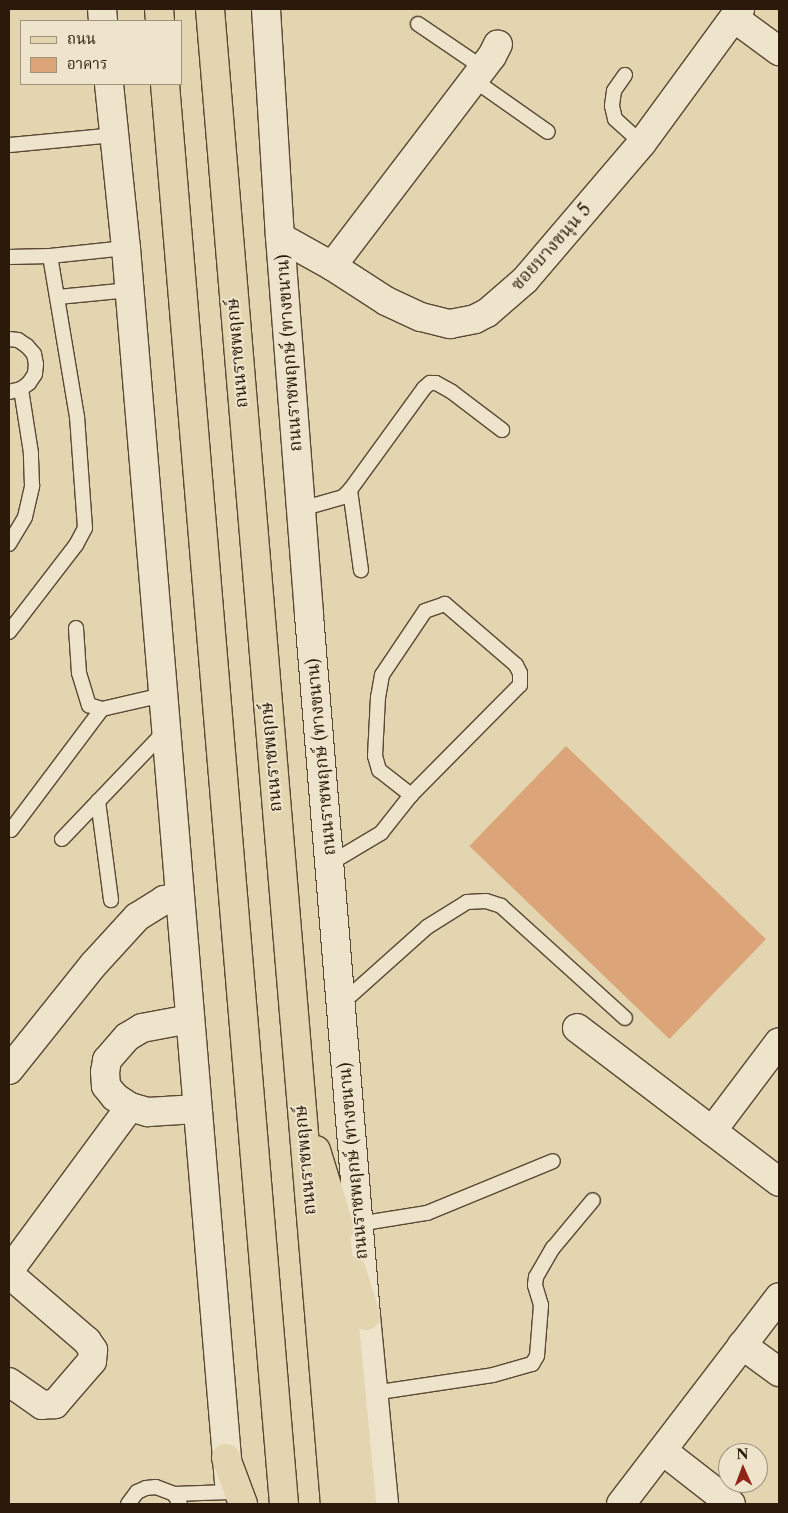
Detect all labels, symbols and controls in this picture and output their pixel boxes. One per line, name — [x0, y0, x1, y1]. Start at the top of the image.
legend — [20, 20, 182, 85]
text: ถนน — [67, 29, 96, 48]
text: อาคาร — [67, 54, 107, 73]
street label: ซอยบางขนุน 5 — [506, 199, 596, 295]
street label: ถนนราชพฤกษ์ (ทางขนาน) — [271, 254, 307, 452]
street label: ถนนราชพฤกษ์ — [221, 297, 253, 409]
street label: ถนนราชพฤกษ์ (ทางขนาน) — [302, 658, 340, 856]
street label: ถนนราชพฤกษ์ — [255, 701, 287, 813]
street label: ถนนราชพฤกษ์ (ทางขนาน) — [334, 1062, 372, 1260]
street label: ถนนราชพฤกษ์ — [289, 1104, 321, 1216]
north arrow — [718, 1443, 768, 1493]
text: N — [736, 1445, 749, 1463]

